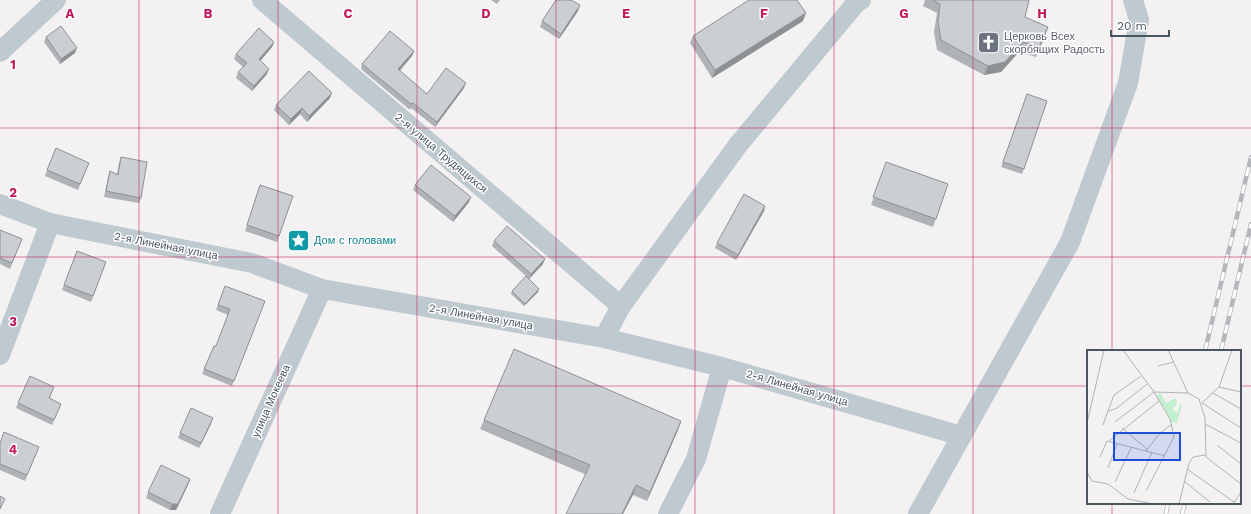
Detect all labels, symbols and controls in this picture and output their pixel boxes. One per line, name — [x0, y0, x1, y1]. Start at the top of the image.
text: A — [66, 6, 75, 21]
text: B — [204, 6, 213, 21]
text: C — [344, 6, 353, 21]
text: D — [481, 6, 491, 21]
text: E — [622, 6, 630, 21]
text: F — [760, 6, 768, 21]
text: G — [899, 6, 909, 21]
text: H — [1037, 6, 1047, 21]
scale bar — [1111, 12, 1169, 38]
text: 20 m — [1117, 19, 1147, 33]
church icon: Церковь Всех скорбящих Радость — [976, 29, 1002, 55]
place label: Церковь Всех скорбящих Радость — [1004, 30, 1105, 56]
text: 1 — [10, 57, 16, 72]
street label: 2-я улица Трудящихся — [392, 110, 490, 196]
text: 2 — [9, 185, 17, 200]
place icon: Дом с головами — [286, 227, 312, 253]
street label: 2-я Линейная улица — [113, 230, 220, 263]
place label: Дом с головами — [314, 234, 396, 247]
street label: 2-я Линейная улица — [428, 301, 535, 333]
text: 3 — [9, 314, 17, 329]
inset map — [1087, 350, 1241, 504]
street label: улица Мокеева — [249, 362, 293, 439]
street label: 2-я Линейная улица — [745, 367, 850, 409]
text: 4 — [9, 442, 18, 457]

